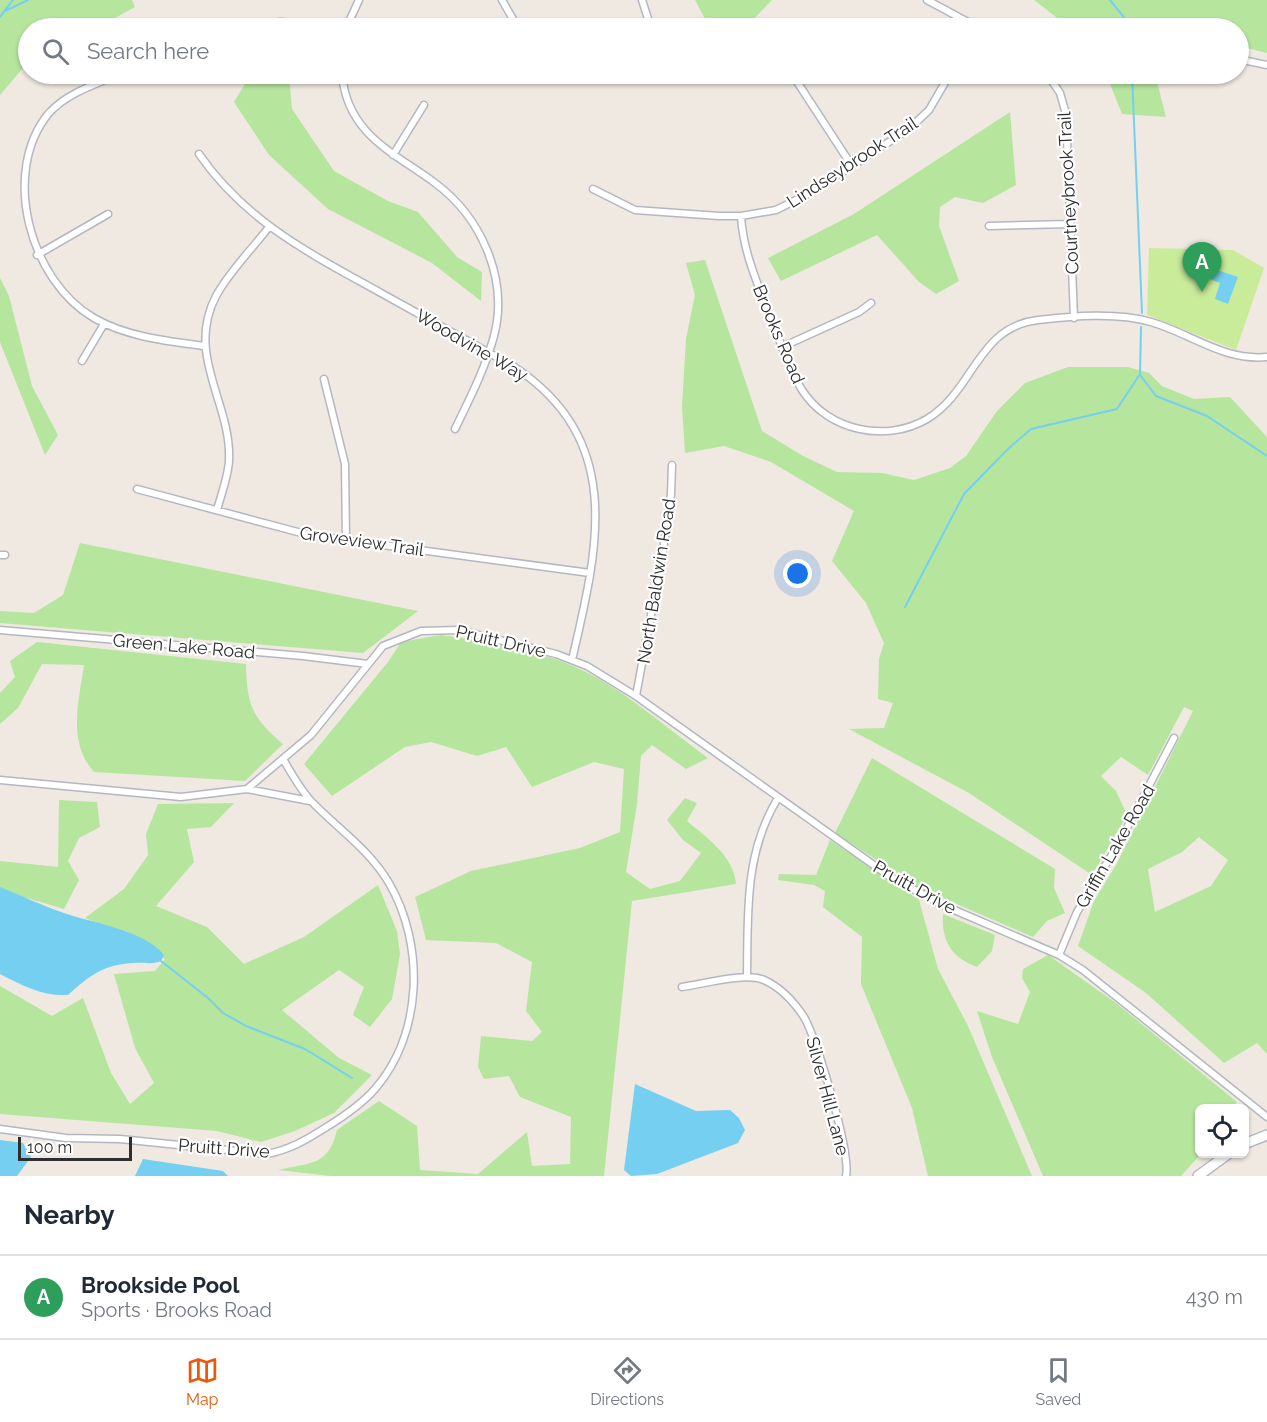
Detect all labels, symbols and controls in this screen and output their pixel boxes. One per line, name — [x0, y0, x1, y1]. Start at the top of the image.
search box — [18, 18, 1249, 84]
icon: search — [39, 35, 72, 68]
text: Search here — [87, 38, 209, 64]
street label: Courtneybrook Trail — [1053, 111, 1083, 275]
street label: Lindseybrook Trail — [783, 112, 921, 212]
pin: A — [1182, 242, 1222, 292]
street label: Brooks Road — [749, 281, 809, 387]
street label: Woodvine Way — [412, 304, 532, 386]
street label: North Baldwin Road — [633, 497, 679, 665]
street label: Groveview Trail — [299, 522, 426, 560]
your location — [783, 559, 812, 588]
street label: Pruitt Drive — [454, 620, 548, 662]
street label: Green Lake Road — [112, 629, 256, 663]
street label: Griffin Lake Road — [1071, 781, 1159, 911]
street label: Pruitt Drive — [870, 856, 961, 919]
street label: Silver Hill Lane — [802, 1034, 854, 1158]
map controls — [1195, 1104, 1249, 1158]
button: locate — [1195, 1104, 1249, 1158]
scale bar — [18, 1134, 132, 1162]
street label: Pruitt Drive — [178, 1134, 271, 1162]
text: 100 m — [27, 1138, 72, 1157]
text: Nearby — [24, 1200, 114, 1230]
text: Brookside Pool — [81, 1272, 239, 1298]
text: A — [37, 1285, 50, 1309]
text: 430 m — [1186, 1285, 1243, 1309]
text: Sports · Brooks Road — [81, 1298, 272, 1322]
tab: Map — [186, 1354, 219, 1409]
tab: Directions — [590, 1354, 664, 1409]
tab: Saved — [1035, 1354, 1081, 1409]

